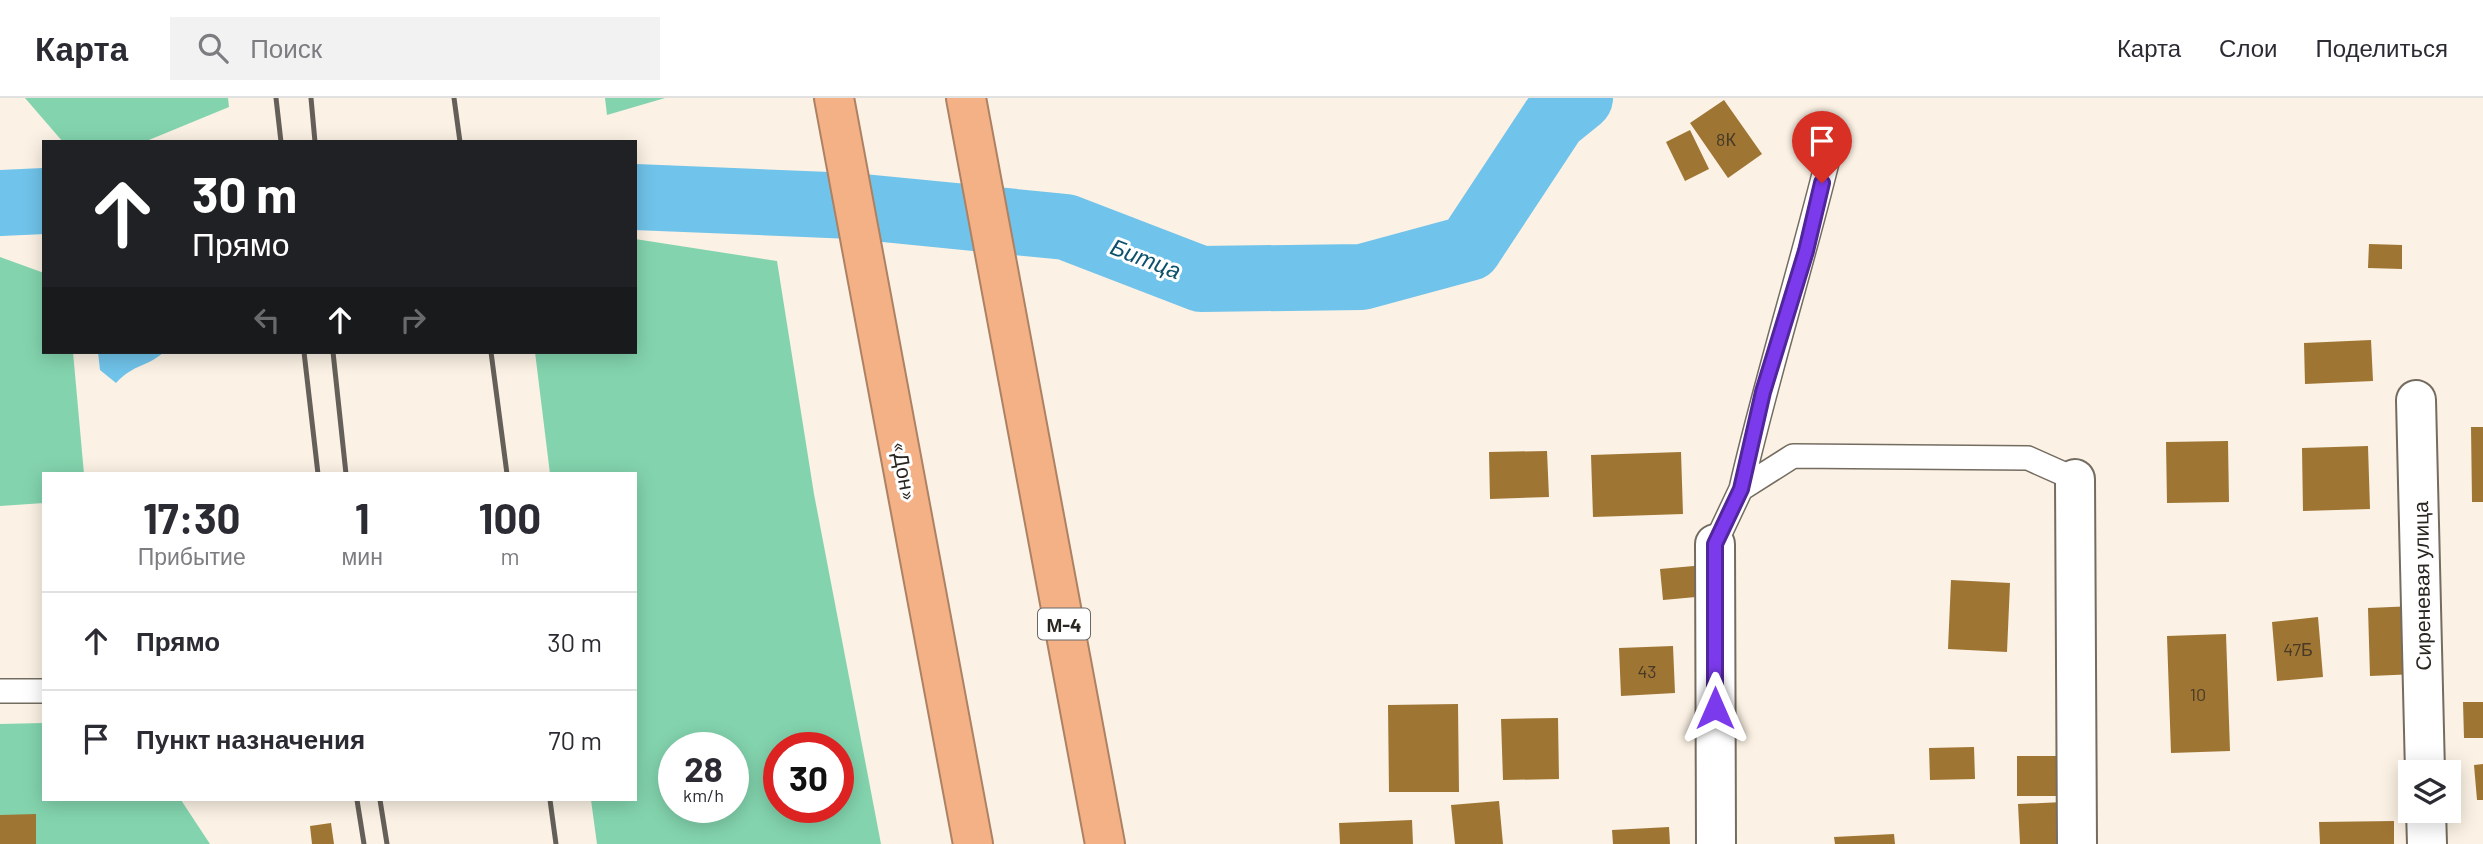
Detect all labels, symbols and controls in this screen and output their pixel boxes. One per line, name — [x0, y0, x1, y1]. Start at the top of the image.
search box — [170, 17, 660, 80]
text: Карта — [35, 28, 128, 68]
icon: search — [194, 29, 232, 67]
text: Поиск — [250, 32, 322, 63]
text: Карта — [2117, 33, 2181, 62]
text: Слои — [2219, 33, 2277, 62]
text: Поделиться — [2315, 33, 2448, 62]
pin — [1792, 111, 1852, 183]
icon: arrive — [1803, 122, 1841, 160]
house number: 8К — [1716, 128, 1736, 150]
text: 30 m — [192, 164, 297, 223]
icon: ahead — [77, 168, 168, 259]
text: Прямо — [192, 224, 290, 262]
water label: Битца — [1107, 232, 1185, 284]
icon: left — [248, 301, 286, 339]
icon: ahead — [321, 301, 359, 339]
icon: right — [394, 301, 432, 339]
street label: «Дон» — [887, 439, 923, 503]
text: 17:30 — [143, 492, 241, 542]
text: 1 — [355, 492, 370, 542]
text: 100 — [479, 492, 541, 542]
street label: Сиреневая улица — [2407, 501, 2435, 671]
text: Прибытие — [138, 542, 246, 570]
text: мин — [341, 542, 383, 570]
text: m — [500, 542, 519, 570]
road number: М-4 — [1038, 608, 1090, 639]
icon: ahead — [77, 622, 115, 660]
text: Прямо — [136, 625, 220, 656]
text: 30 m — [547, 626, 602, 657]
house number: 47Б — [2283, 638, 2313, 660]
house number: 43 — [1637, 660, 1657, 682]
position arrow — [1678, 671, 1752, 745]
house number: 10 — [2190, 683, 2206, 705]
icon: arrive — [77, 720, 115, 758]
text: Пункт назначения — [136, 723, 365, 754]
text: 70 m — [548, 724, 602, 755]
speed limit sign: 30 — [763, 732, 854, 823]
text: 28 — [684, 747, 723, 789]
map controls — [2398, 760, 2461, 823]
button: layers — [2398, 760, 2461, 823]
text: km/h — [683, 784, 724, 806]

